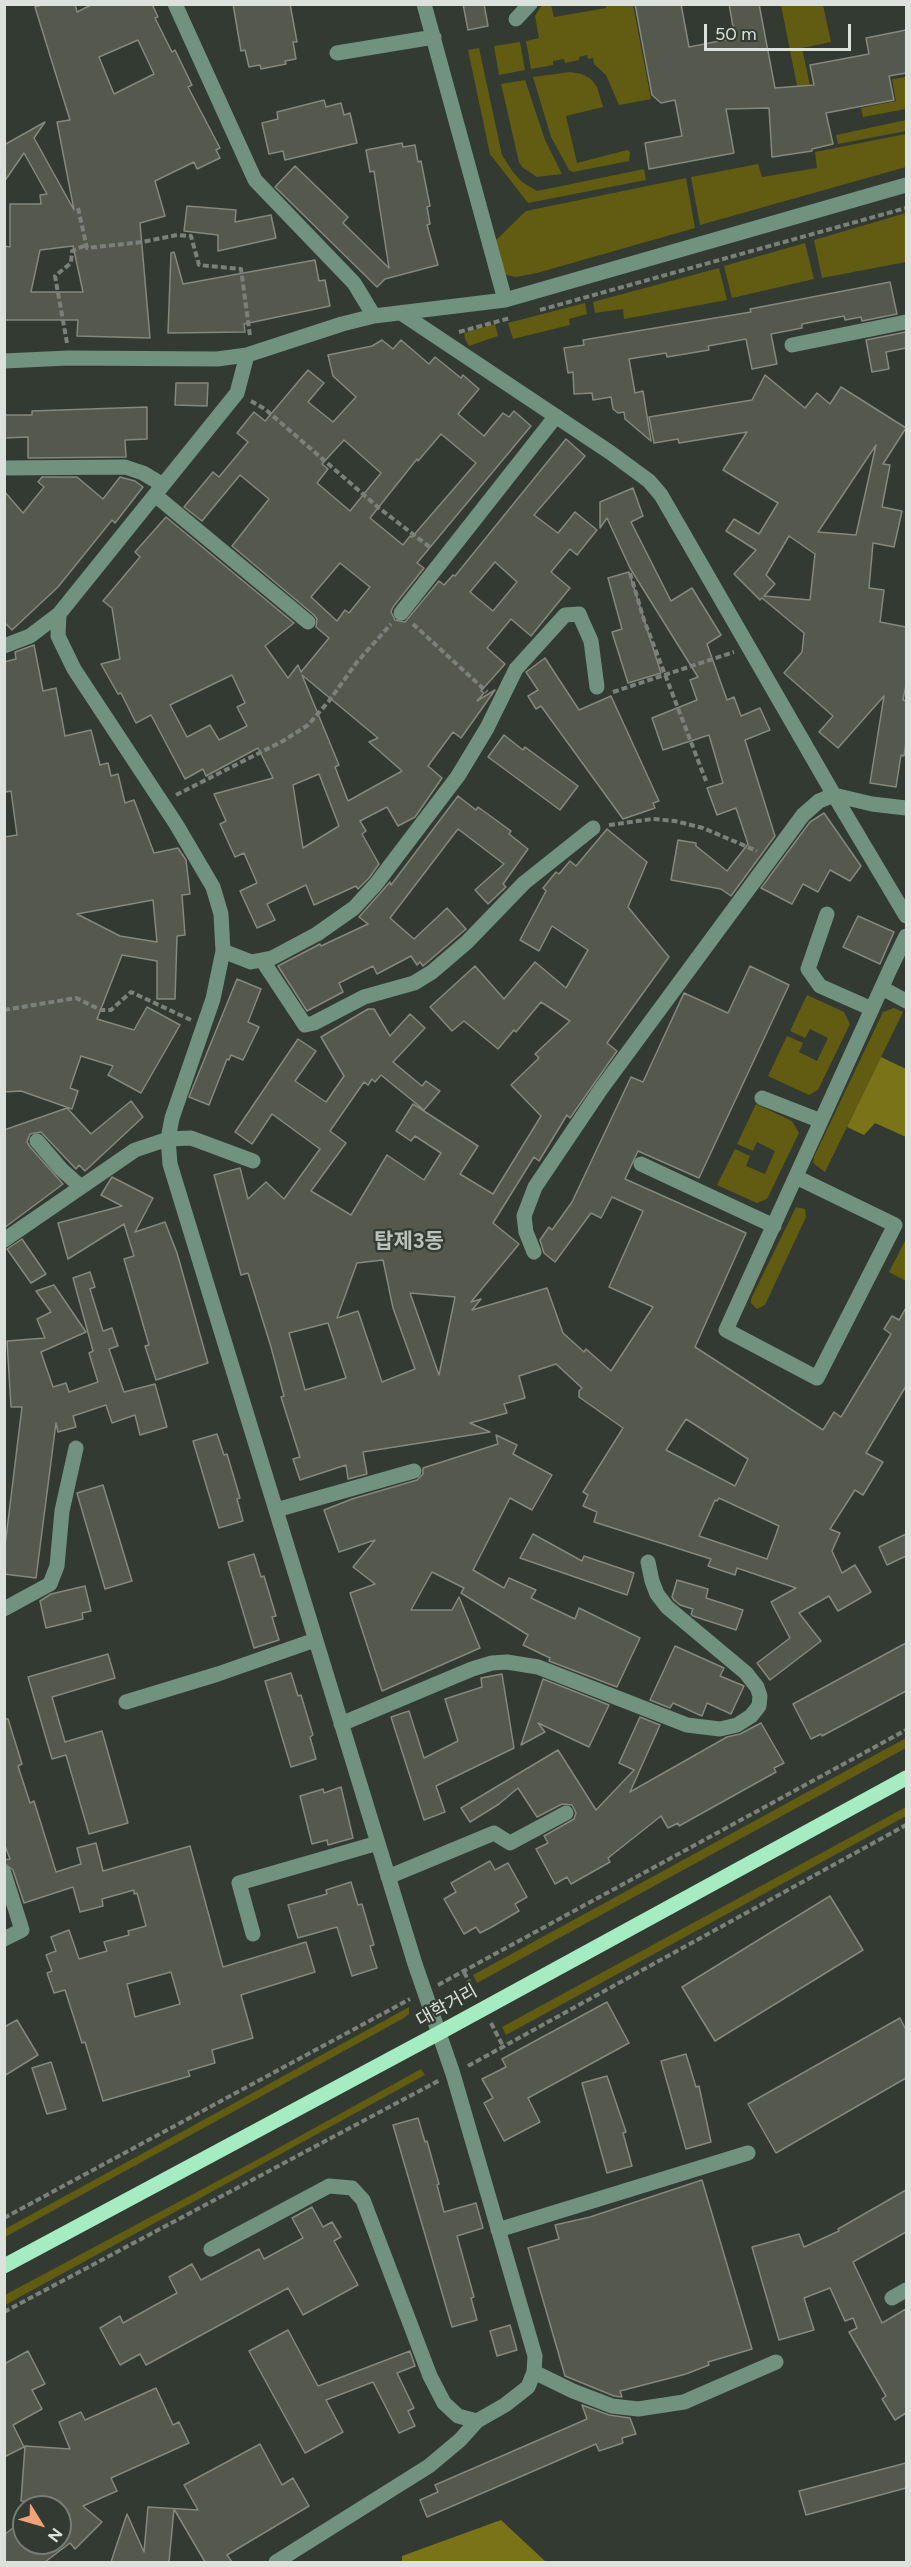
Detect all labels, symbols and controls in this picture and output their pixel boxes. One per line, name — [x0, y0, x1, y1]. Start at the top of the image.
scale bar — [707, 12, 854, 50]
text: 50 m — [715, 23, 757, 45]
district label: 탑제3동 — [374, 1229, 444, 1255]
street label: 대학거리 — [413, 1980, 481, 2032]
north arrow — [12, 2495, 72, 2555]
text: N — [44, 2524, 66, 2546]

